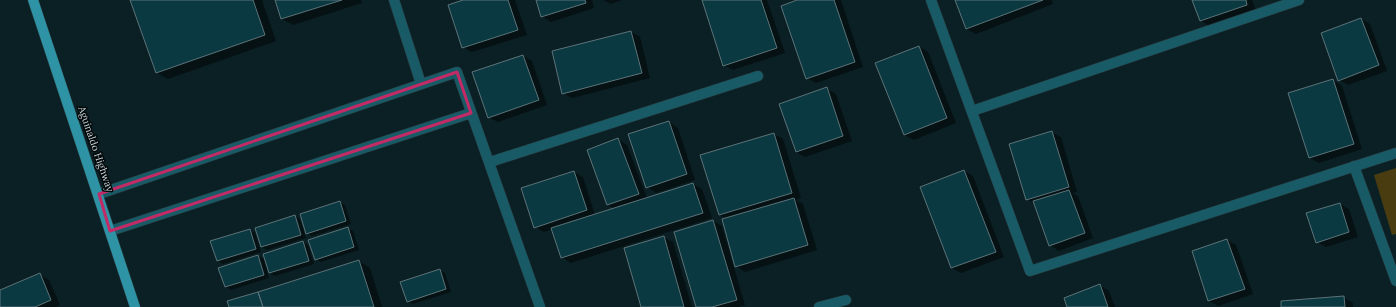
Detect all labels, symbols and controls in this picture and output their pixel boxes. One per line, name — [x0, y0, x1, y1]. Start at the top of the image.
street label: Aguinaldo Highway — [75, 104, 117, 194]

